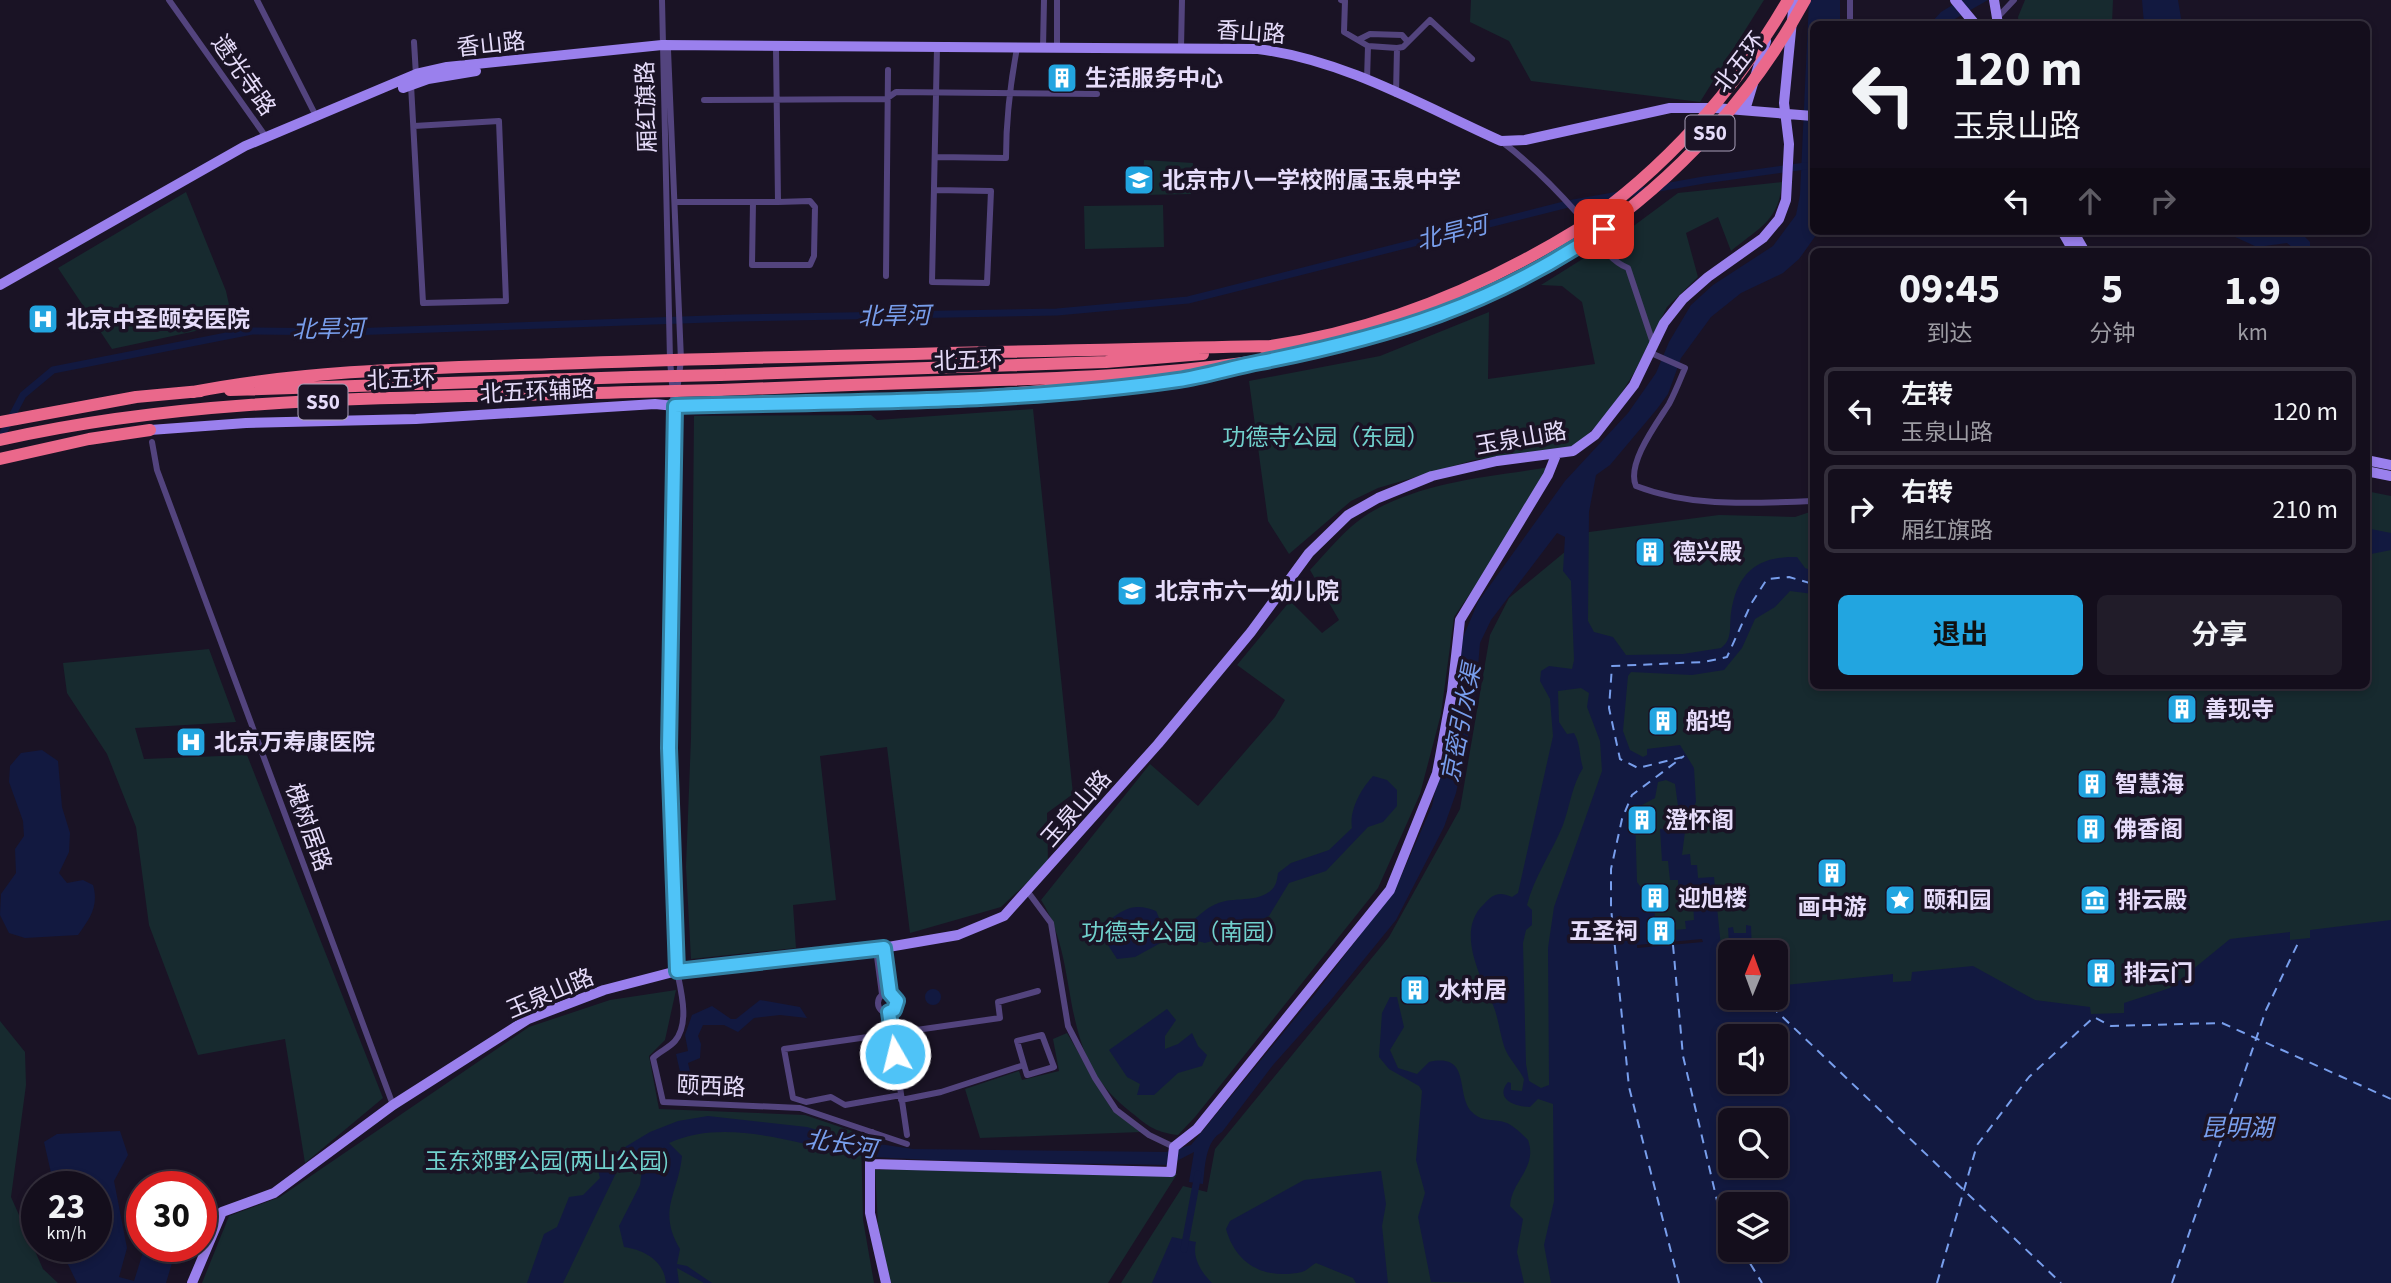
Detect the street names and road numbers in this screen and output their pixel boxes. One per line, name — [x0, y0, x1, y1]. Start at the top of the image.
street label: 香山路 — [1215, 14, 1287, 51]
street label: 香山路 — [455, 24, 527, 65]
street label: 北五环 — [1705, 25, 1773, 100]
street label: 遗光寺路 — [204, 28, 283, 122]
street label: 厢红旗路 — [628, 60, 665, 154]
road number: S50 — [1686, 116, 1734, 150]
street label: 北五环 — [933, 343, 1003, 378]
street label: 北五环 — [366, 362, 436, 397]
street label: 北五环辅路 — [479, 372, 595, 411]
road number: S50 — [298, 384, 348, 420]
street label: 玉泉山路 — [1473, 414, 1569, 463]
street label: 玉泉山路 — [1034, 763, 1119, 854]
street label: 槐树居路 — [277, 778, 340, 876]
street label: 玉泉山路 — [501, 960, 599, 1027]
street label: 颐西路 — [676, 1069, 746, 1104]

